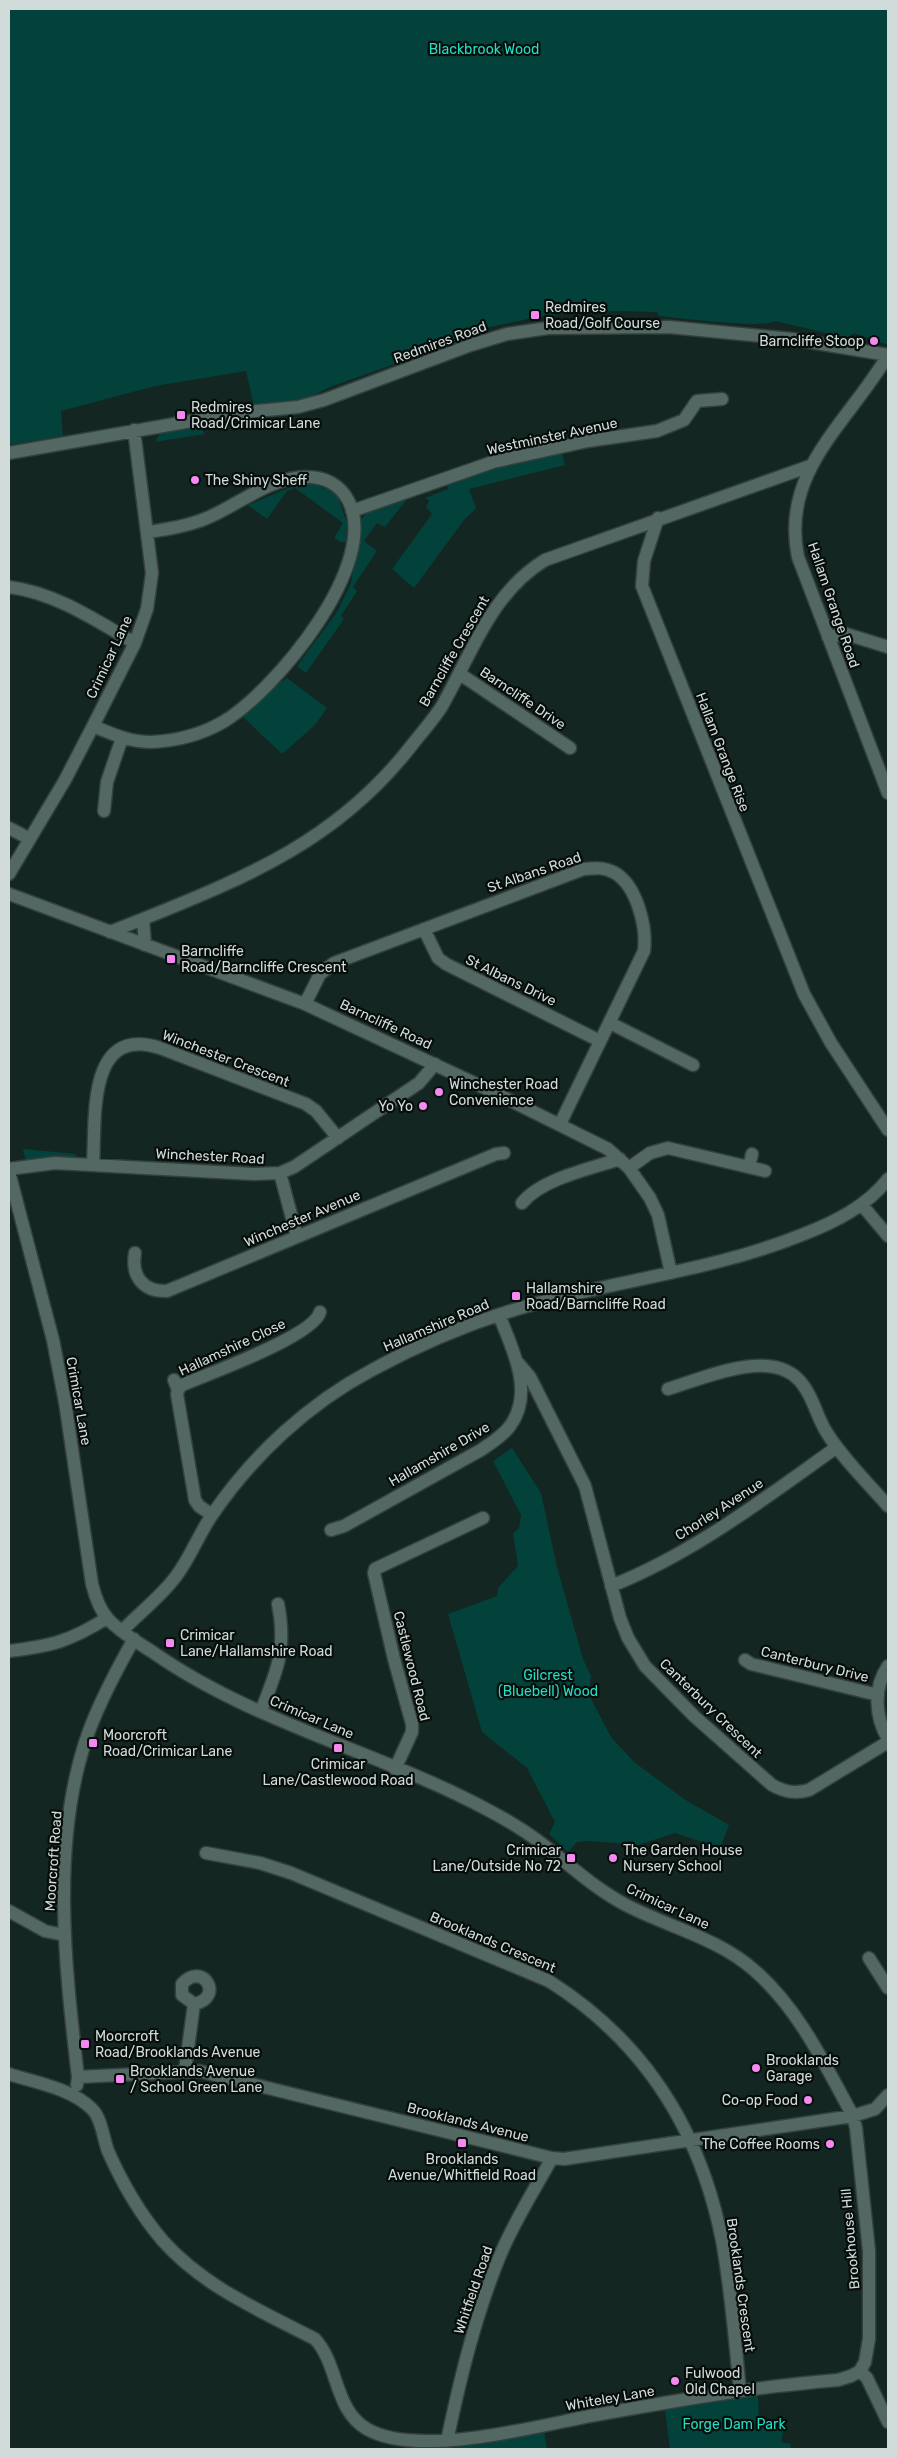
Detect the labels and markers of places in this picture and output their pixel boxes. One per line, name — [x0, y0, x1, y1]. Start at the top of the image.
place label: Redmires Road/Golf Course — [545, 299, 660, 332]
marker: Redmires Road/Golf Course — [529, 309, 541, 321]
place label: Barncliffe Stoop — [759, 333, 864, 350]
marker: Barncliffe Stoop — [868, 335, 880, 347]
place label: Redmires Road/Crimicar Lane — [191, 399, 320, 432]
marker: Redmires Road/Crimicar Lane — [175, 409, 187, 421]
place label: The Shiny Sheff — [205, 472, 307, 489]
marker: The Shiny Sheff — [189, 474, 201, 486]
place label: Barncliffe Road/Barncliffe Crescent — [181, 943, 347, 976]
marker: Barncliffe Road/Barncliffe Crescent — [165, 953, 177, 965]
place label: Winchester Road Convenience — [449, 1076, 558, 1109]
marker: Winchester Road Convenience — [433, 1086, 445, 1098]
place label: Yo Yo — [378, 1098, 413, 1115]
marker: Yo Yo — [417, 1100, 429, 1112]
place label: Hallamshire Road/Barncliffe Road — [526, 1280, 666, 1313]
marker: Hallamshire Road/Barncliffe Road — [510, 1290, 522, 1302]
place label: Crimicar Lane/Hallamshire Road — [180, 1627, 332, 1660]
marker: Crimicar Lane/Hallamshire Road — [164, 1637, 176, 1649]
place label: Moorcroft Road/Crimicar Lane — [103, 1727, 232, 1760]
marker: Moorcroft Road/Crimicar Lane — [87, 1737, 99, 1749]
marker: Crimicar Lane/Castlewood Road — [332, 1742, 344, 1754]
place label: Crimicar Lane/Castlewood Road — [262, 1756, 414, 1789]
place label: Crimicar Lane/Outside No 72 — [433, 1842, 562, 1875]
place label: The Garden House Nursery School — [623, 1842, 743, 1875]
marker: Crimicar Lane/Outside No 72 — [565, 1852, 577, 1864]
marker: The Garden House Nursery School — [607, 1852, 619, 1864]
place label: Moorcroft Road/Brooklands Avenue — [95, 2028, 261, 2061]
marker: Moorcroft Road/Brooklands Avenue — [79, 2038, 91, 2050]
place label: Brooklands Garage — [766, 2052, 839, 2085]
marker: Brooklands Garage — [750, 2062, 762, 2074]
place label: Brooklands Avenue / School Green Lane — [130, 2063, 262, 2096]
marker: Brooklands Avenue / School Green Lane — [114, 2073, 126, 2085]
place label: Co-op Food — [722, 2092, 798, 2109]
marker: Co-op Food — [802, 2094, 814, 2106]
place label: The Coffee Rooms — [702, 2136, 820, 2153]
marker: Brooklands Avenue/Whitfield Road — [456, 2137, 468, 2149]
marker: The Coffee Rooms — [824, 2138, 836, 2150]
place label: Brooklands Avenue/Whitfield Road — [388, 2151, 536, 2184]
place label: Fulwood Old Chapel — [685, 2365, 755, 2398]
marker: Fulwood Old Chapel — [669, 2375, 681, 2387]

